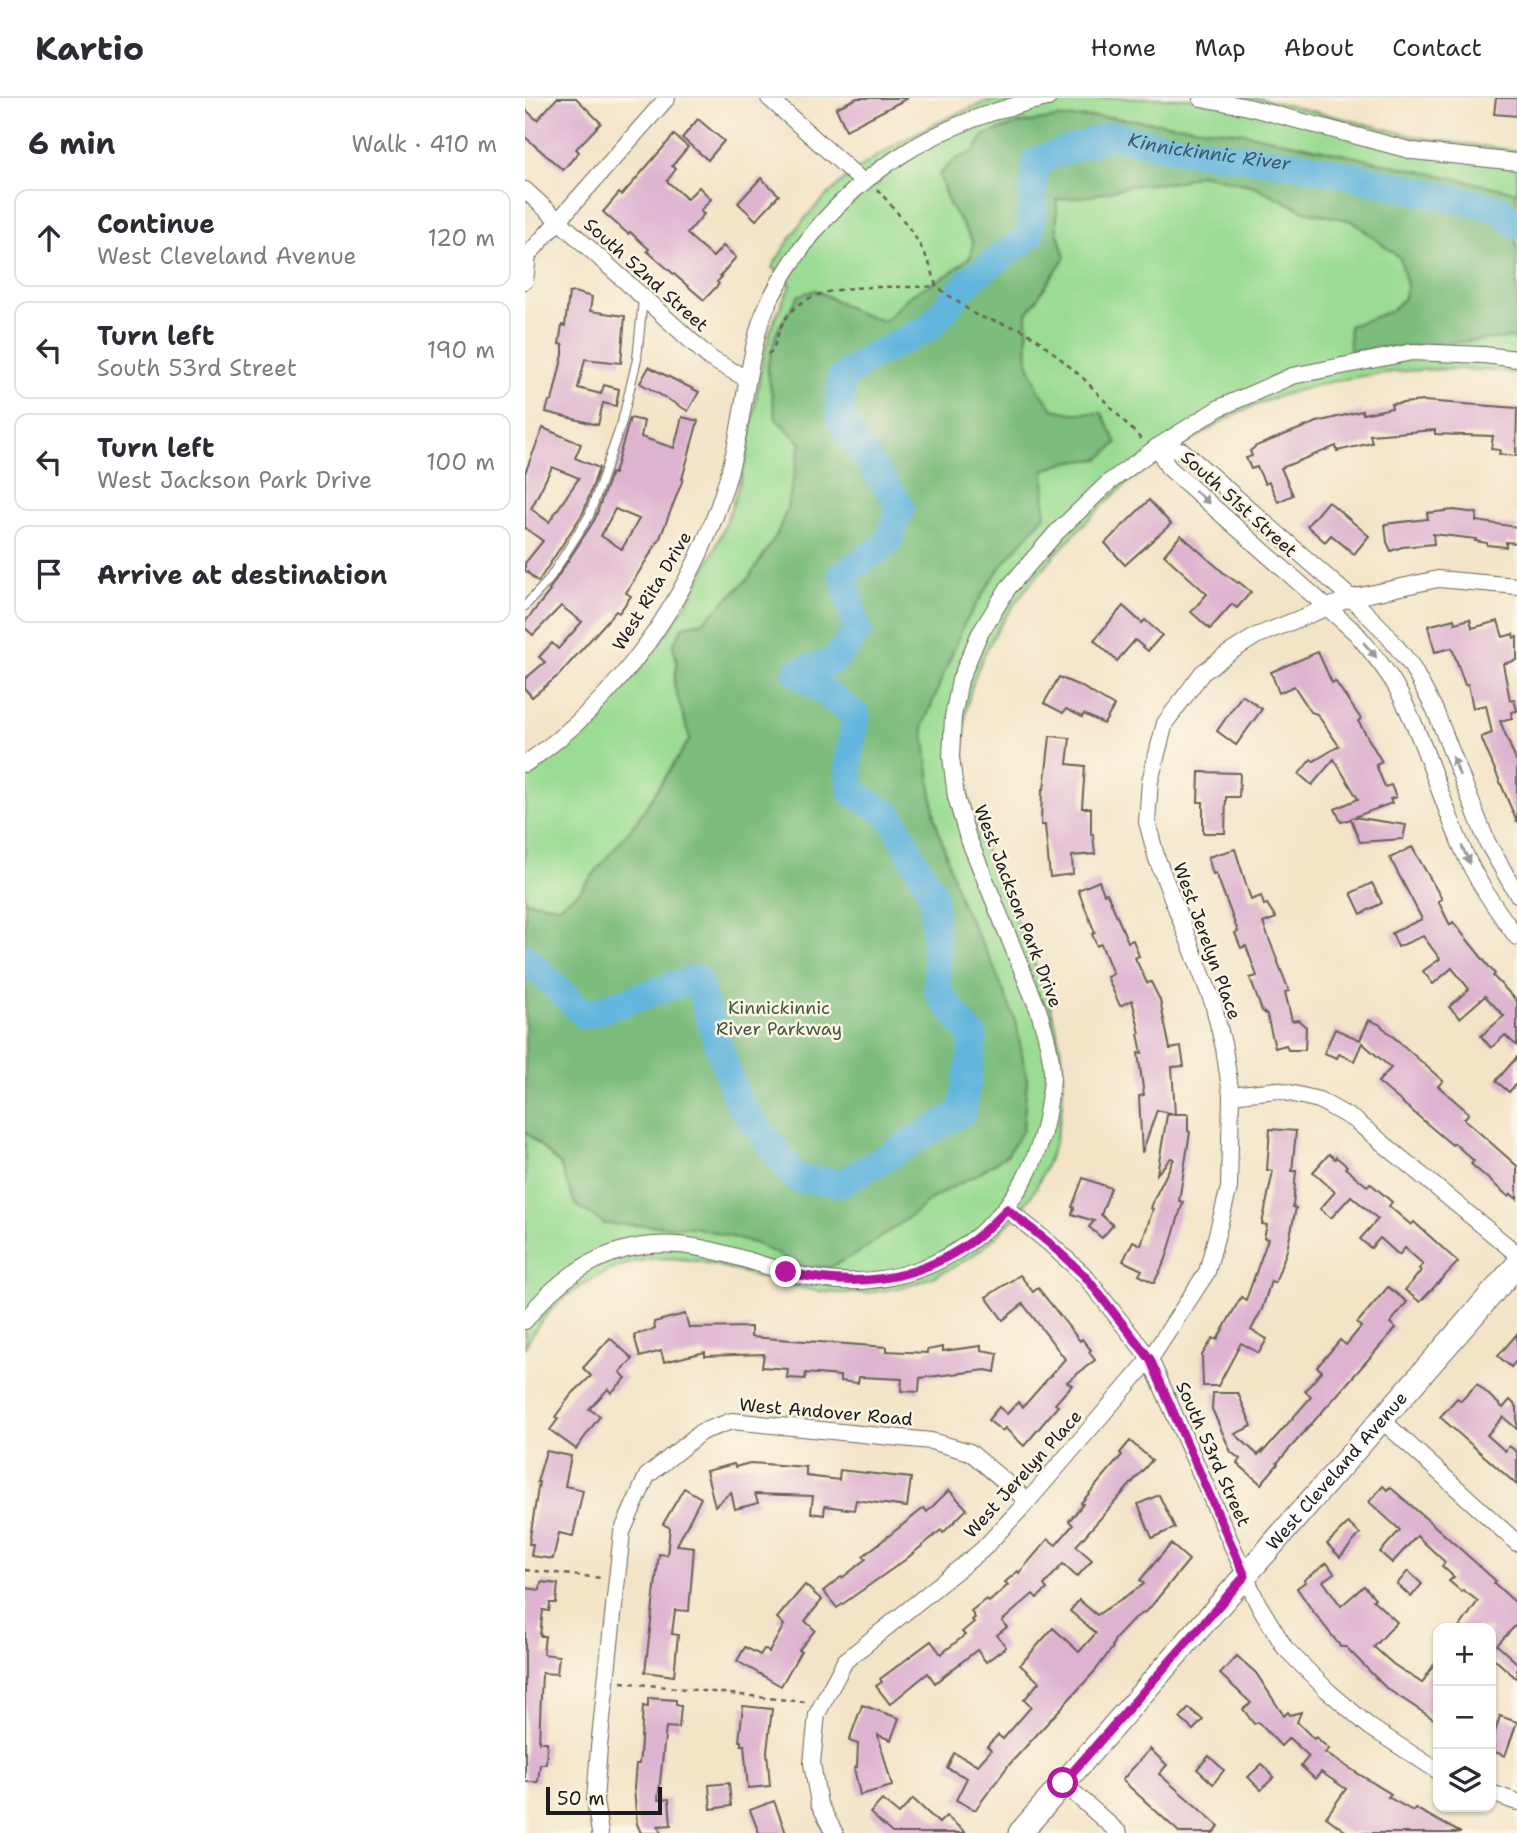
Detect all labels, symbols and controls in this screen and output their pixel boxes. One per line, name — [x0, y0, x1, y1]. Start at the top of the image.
text: Kartio — [35, 26, 144, 71]
text: Home — [1090, 32, 1156, 64]
text: Map — [1194, 32, 1246, 64]
text: About — [1284, 32, 1354, 64]
text: Contact — [1392, 32, 1482, 64]
text: 6 min — [28, 123, 115, 164]
water label: Kinnickinnic River — [1126, 127, 1294, 176]
text: Walk · 410 m — [352, 129, 497, 159]
text: Continue — [97, 206, 215, 241]
street label: South 52nd Street — [579, 213, 713, 337]
icon: ahead — [30, 219, 68, 257]
text: 120 m — [427, 223, 495, 253]
text: West Cleveland Avenue — [97, 241, 357, 271]
text: Turn left — [97, 318, 214, 353]
icon: left — [30, 331, 68, 369]
text: 190 m — [427, 335, 495, 365]
text: South 53rd Street — [97, 353, 297, 383]
text: Turn left — [97, 430, 214, 465]
icon: left — [30, 443, 68, 481]
street label: South 51st Street — [1176, 445, 1302, 563]
text: 100 m — [426, 447, 495, 477]
text: West Jackson Park Drive — [97, 465, 372, 495]
one-way arrow — [1193, 489, 1210, 505]
street label: West Rita Drive — [607, 527, 697, 655]
icon: arrive — [30, 555, 68, 593]
text: Arrive at destination — [97, 557, 387, 592]
one-way arrow — [1362, 641, 1378, 659]
one-way arrow — [1451, 756, 1462, 777]
street label: West Jackson Park Drive — [968, 801, 1068, 1011]
one-way arrow — [1460, 845, 1472, 865]
street label: West Jerelyn Place — [1167, 859, 1247, 1023]
park label: Kinnickinnic River Parkway — [716, 996, 842, 1041]
route end — [770, 1256, 801, 1287]
street label: South 53rd Street — [1170, 1378, 1256, 1530]
street label: West Cleveland Avenue — [1261, 1387, 1413, 1555]
street label: West Andover Road — [738, 1392, 914, 1432]
street label: West Jerelyn Place — [959, 1405, 1087, 1543]
map controls — [1433, 1623, 1496, 1812]
button: + — [1433, 1623, 1496, 1686]
button: − — [1433, 1686, 1496, 1749]
button: layers — [1433, 1749, 1496, 1812]
route start — [1047, 1767, 1078, 1798]
scale bar — [546, 1784, 661, 1816]
text: 50 m — [557, 1786, 605, 1811]

